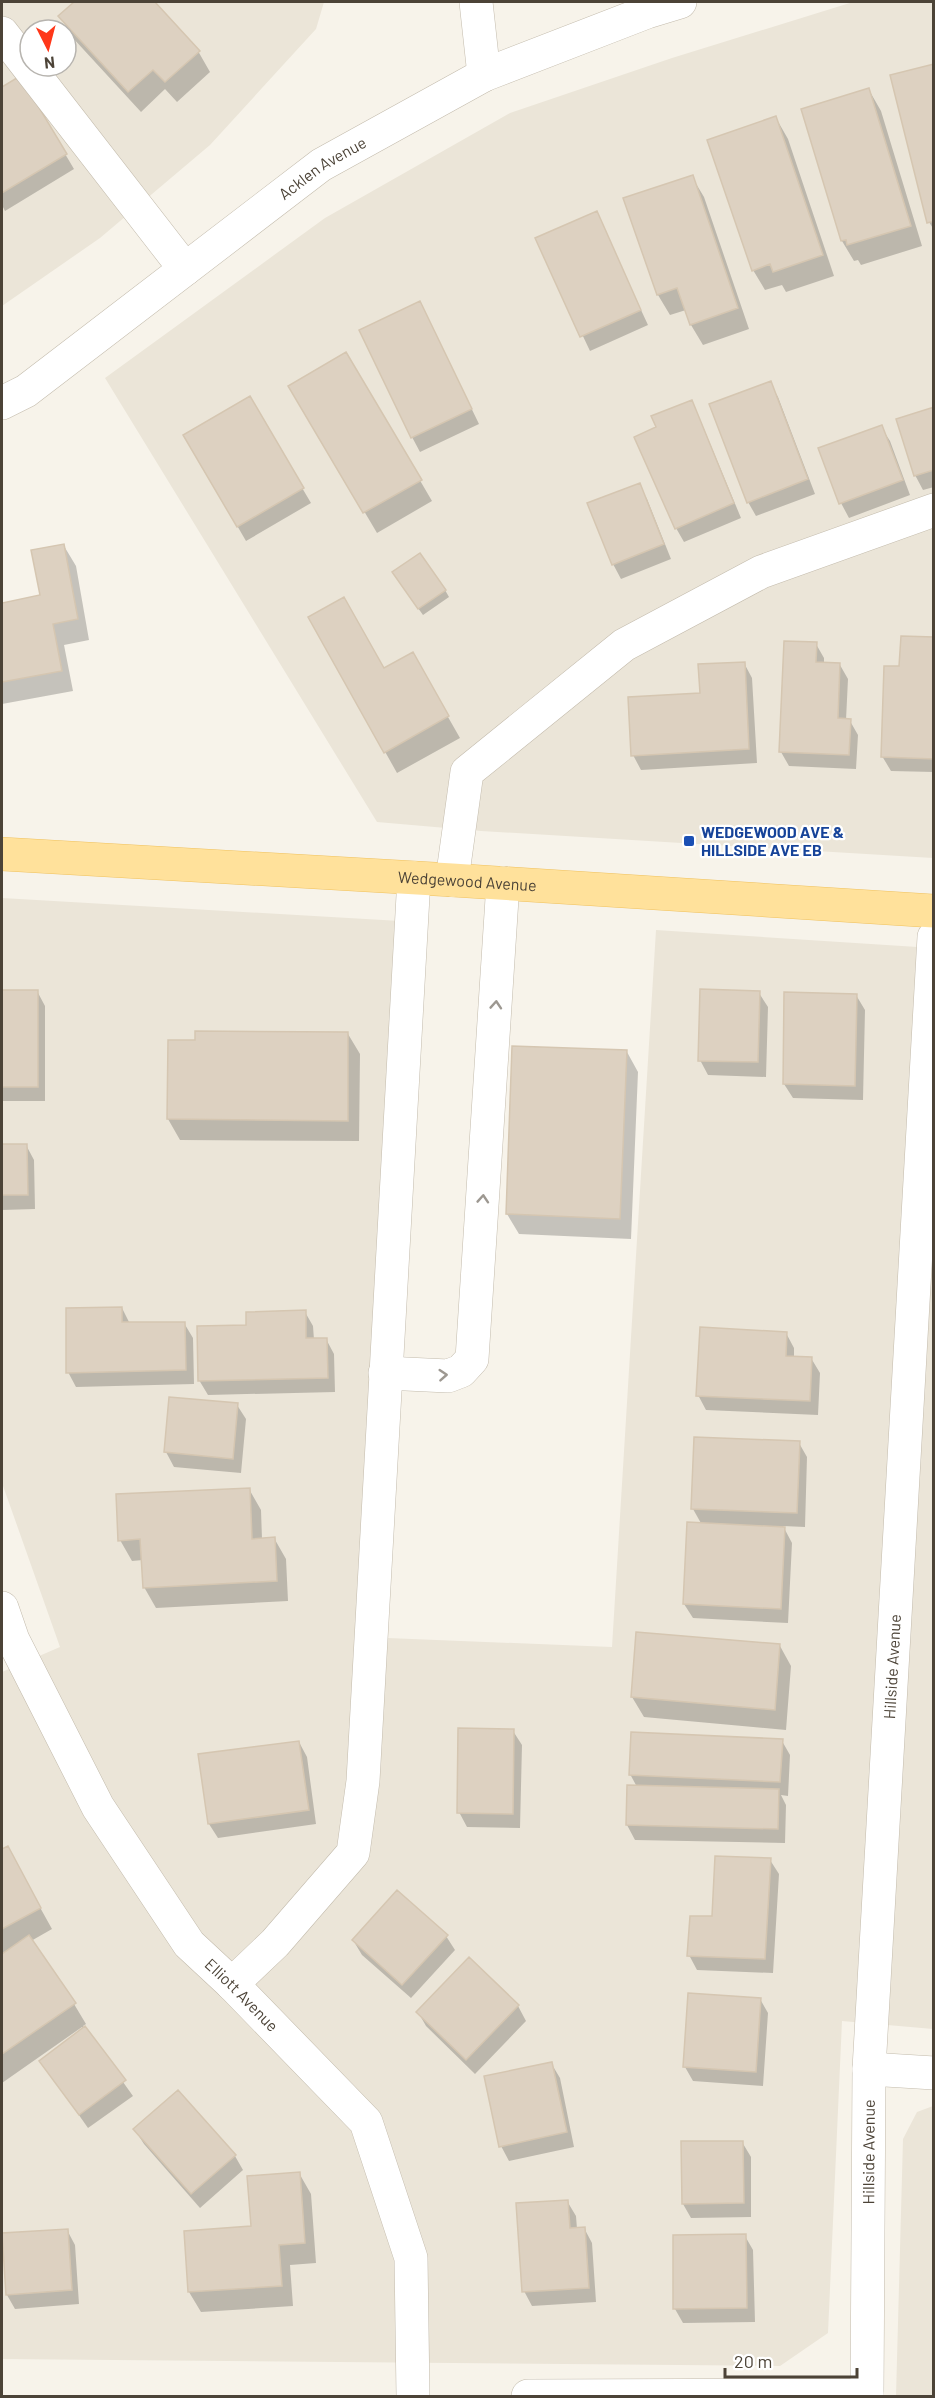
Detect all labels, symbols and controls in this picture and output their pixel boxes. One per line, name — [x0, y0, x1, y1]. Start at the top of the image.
north arrow — [18, 18, 78, 78]
text: N — [43, 53, 56, 73]
street label: Acklen Avenue — [275, 132, 369, 203]
place label: WEDGEWOOD AVE & HILLSIDE AVE EB — [701, 822, 844, 859]
marker: WEDGEWOOD AVE & HILLSIDE AVE EB — [682, 834, 696, 848]
street label: Wedgewood Avenue — [397, 867, 537, 894]
one-way arrow — [489, 1000, 502, 1009]
one-way arrow — [476, 1195, 489, 1204]
one-way arrow — [439, 1368, 448, 1381]
street label: Hillside Avenue — [879, 1614, 904, 1720]
street label: Elliott Avenue — [202, 1954, 283, 2035]
street label: Hillside Avenue — [858, 2099, 878, 2205]
scale bar — [725, 2341, 857, 2379]
text: 20 m — [734, 2350, 772, 2372]

